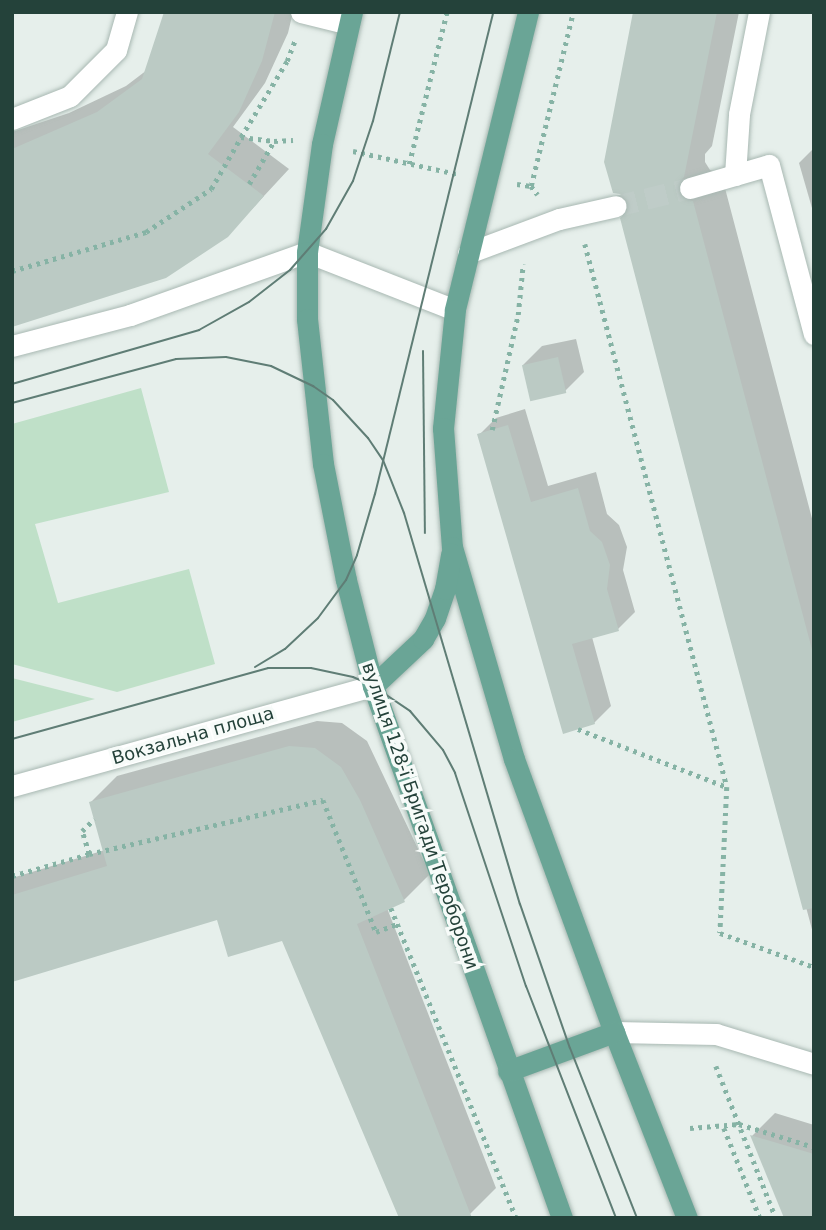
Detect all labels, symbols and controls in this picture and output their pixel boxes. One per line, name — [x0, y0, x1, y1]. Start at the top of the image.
street label: вулиця 128-ї Бригади Тероборони — [357, 660, 483, 972]
street label: Вокзальна площа — [109, 703, 277, 769]

